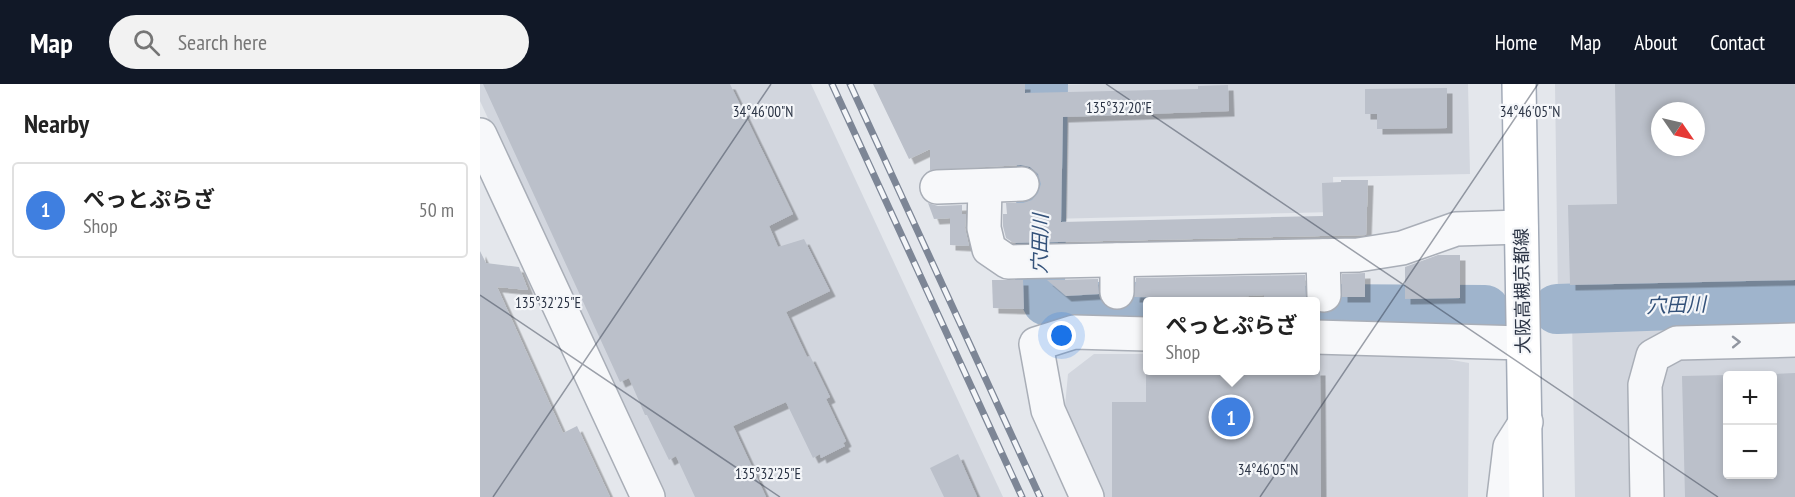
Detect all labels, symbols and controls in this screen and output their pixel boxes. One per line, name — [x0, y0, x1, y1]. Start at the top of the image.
search box — [109, 15, 529, 69]
text: Map — [30, 24, 73, 61]
icon: search — [130, 26, 163, 59]
text: Search here — [178, 28, 267, 56]
text: Home — [1495, 29, 1537, 56]
text: Map — [1570, 29, 1601, 56]
text: About — [1634, 29, 1677, 56]
text: Contact — [1710, 29, 1765, 56]
text: 135°32'20"E — [1086, 98, 1152, 117]
text: 34°46'00"N — [733, 102, 793, 121]
text: 34°46'05"N — [1500, 102, 1560, 121]
north arrow — [1651, 102, 1705, 156]
text: Nearby — [24, 107, 89, 140]
text: ぺっとぷらざ — [83, 185, 215, 213]
text: 1 — [41, 197, 50, 223]
text: 50 m — [419, 197, 454, 223]
water label: 穴田川 — [1026, 212, 1054, 274]
text: Shop — [83, 213, 118, 239]
street label: 大阪高槻京都線 — [1509, 228, 1535, 354]
water label: 穴田川 — [1646, 291, 1708, 319]
text: 135°32'25"E — [515, 293, 581, 312]
popup — [1143, 297, 1320, 375]
text: ぺっとぷらざ — [1165, 311, 1298, 339]
your location — [1047, 321, 1076, 350]
one-way arrow — [1731, 335, 1740, 348]
text: Shop — [1165, 339, 1200, 365]
map controls — [1723, 371, 1777, 479]
button: + — [1723, 371, 1777, 425]
pin: 1 — [1212, 394, 1251, 440]
button: − — [1723, 425, 1777, 479]
text: 34°46'05"N — [1238, 460, 1298, 479]
text: 135°32'25"E — [735, 464, 801, 483]

